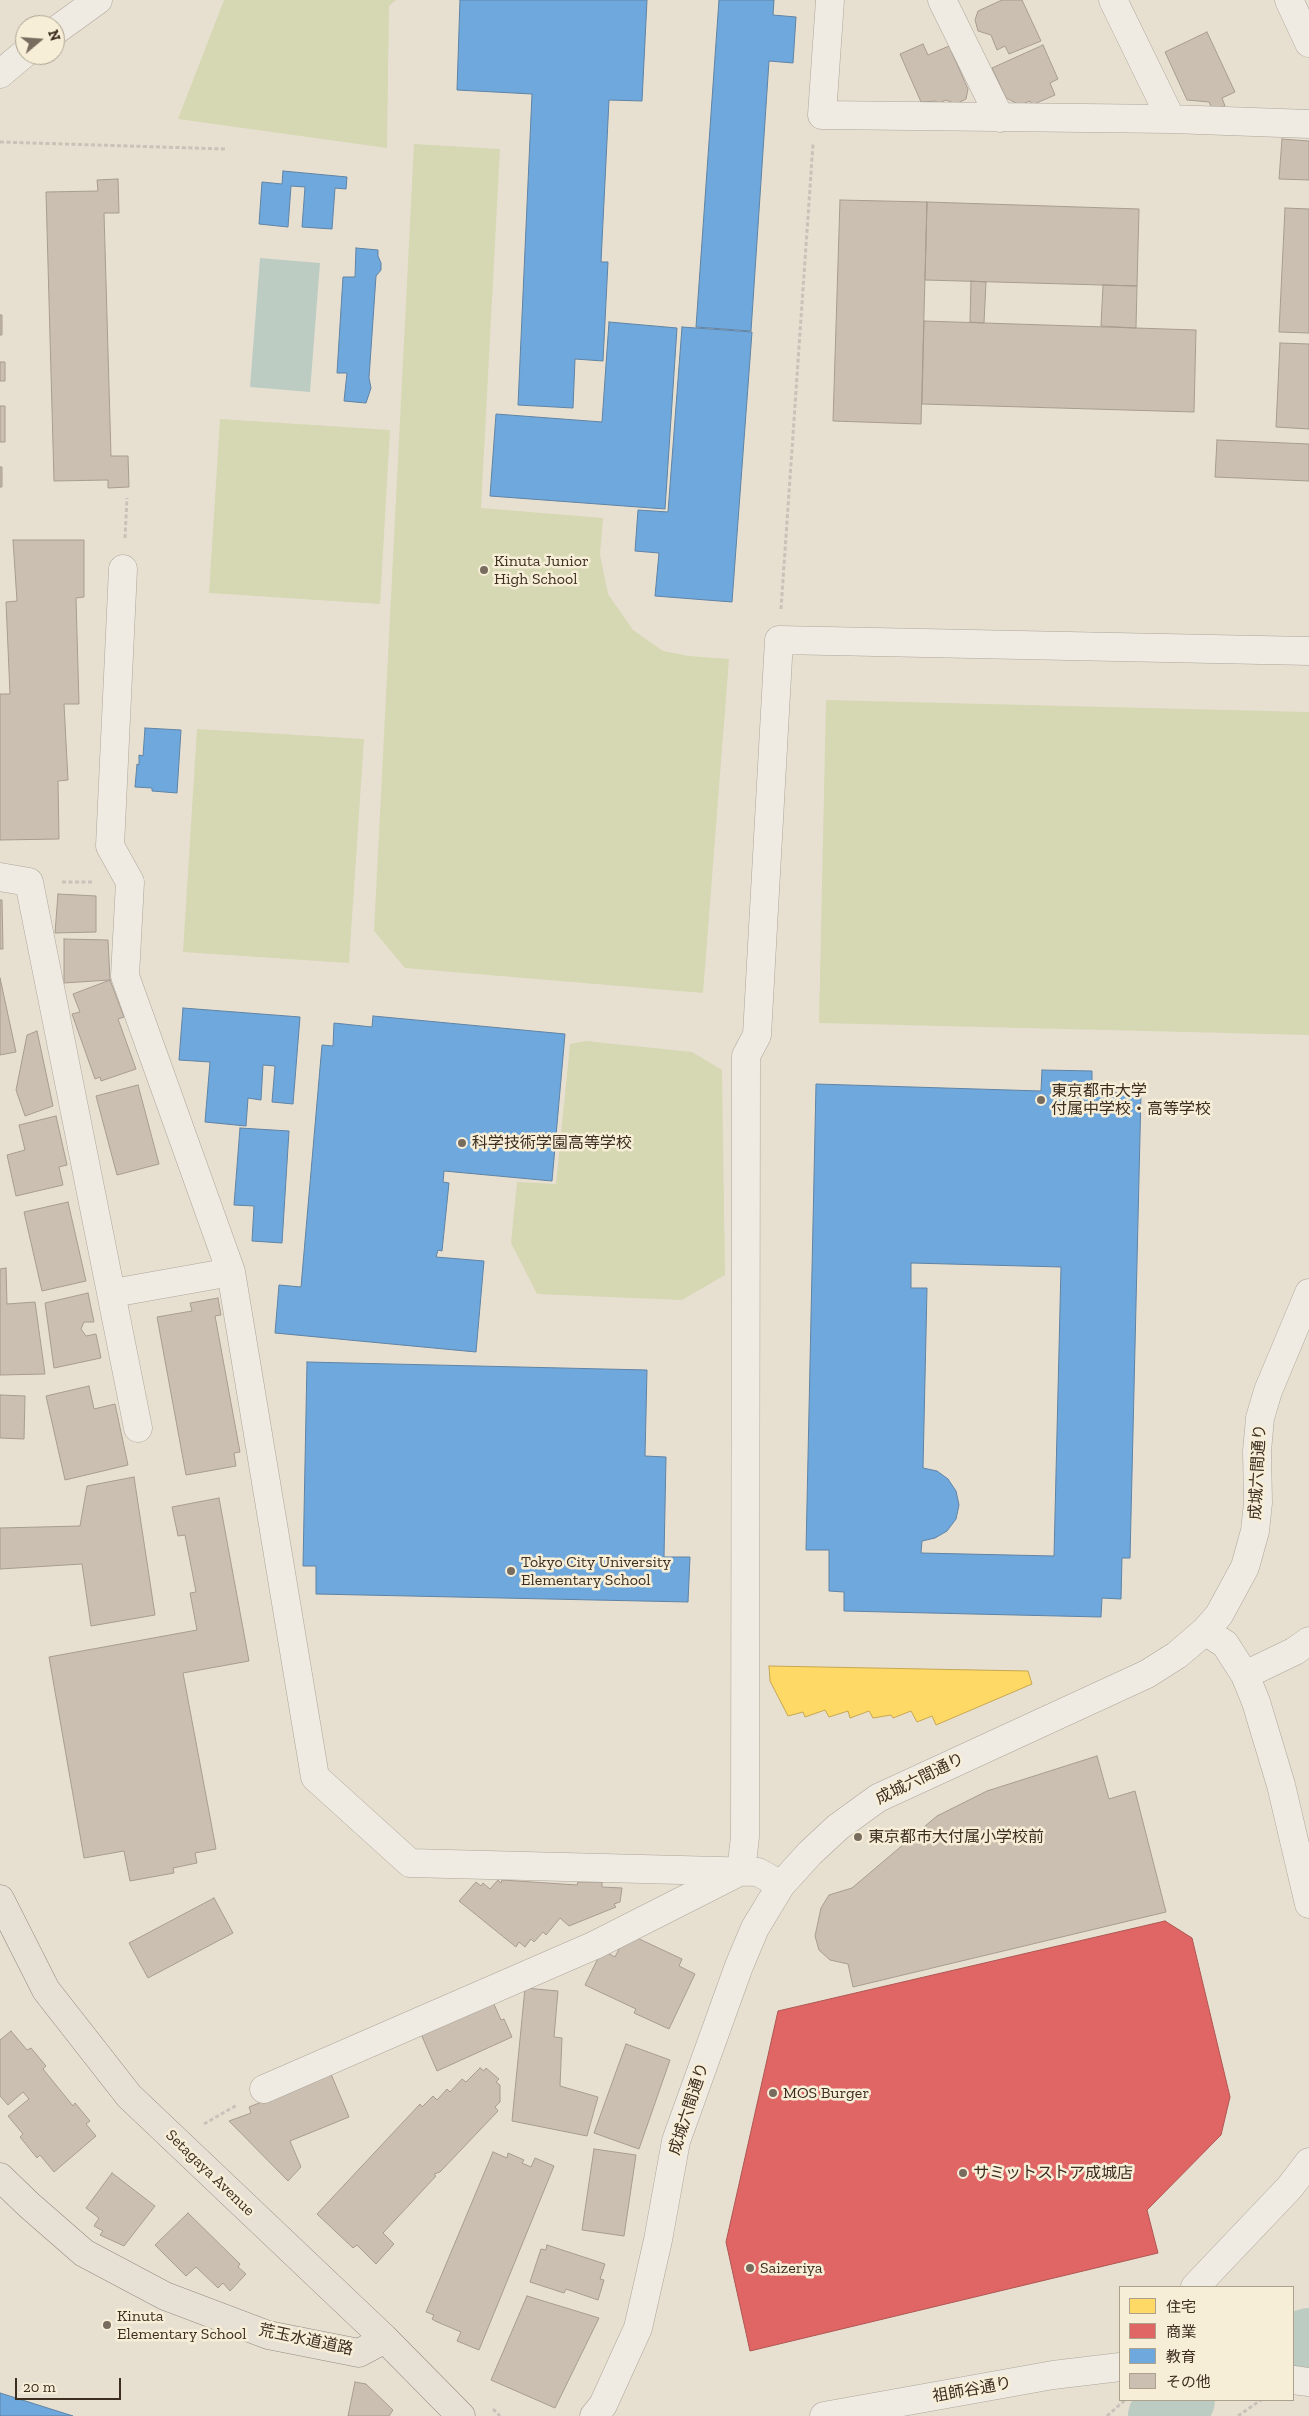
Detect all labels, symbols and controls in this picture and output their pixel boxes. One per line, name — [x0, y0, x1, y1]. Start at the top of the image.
north arrow — [15, 15, 65, 65]
text: N — [44, 28, 64, 43]
place label: Kinuta Junior High School — [494, 551, 589, 589]
marker: Kinuta Junior High School — [478, 564, 490, 576]
place label: 東京都市大学 付属中学校・高等学校 — [1051, 1081, 1211, 1119]
marker: 東京都市大学 付属中学校・高等学校 — [1035, 1094, 1047, 1106]
place label: 科学技術学園高等学校 — [472, 1133, 632, 1153]
marker: 科学技術学園高等学校 — [456, 1137, 468, 1149]
street label: 成城六間通り — [1246, 1424, 1270, 1520]
place label: Tokyo City University Elementary School — [521, 1552, 671, 1590]
marker: Tokyo City University Elementary School — [505, 1565, 517, 1577]
street label: 成城六間通り — [873, 1749, 967, 1809]
place label: 東京都市大付属小学校前 — [868, 1827, 1044, 1847]
marker: 東京都市大付属小学校前 — [852, 1831, 864, 1843]
street label: 成城六間通り — [665, 2060, 713, 2158]
place label: MOS Burger — [783, 2083, 869, 2103]
marker: MOS Burger — [767, 2087, 779, 2099]
street label: Setagaya Avenue — [162, 2126, 258, 2220]
place label: サミットストア成城店 — [973, 2163, 1133, 2183]
marker: サミットストア成城店 — [957, 2167, 969, 2179]
place label: Saizeriya — [760, 2258, 823, 2278]
marker: Saizeriya — [744, 2262, 756, 2274]
legend — [1119, 2286, 1294, 2401]
text: 住宅 — [1166, 2298, 1196, 2316]
place label: Kinuta Elementary School — [117, 2306, 246, 2344]
marker: Kinuta Elementary School — [101, 2319, 113, 2331]
street label: 荒玉水道道路 — [257, 2321, 355, 2359]
text: 商業 — [1166, 2323, 1196, 2341]
text: 教育 — [1166, 2348, 1196, 2366]
scale bar — [18, 2368, 124, 2400]
text: その他 — [1166, 2373, 1211, 2391]
street label: 祖師谷通り — [931, 2374, 1013, 2406]
text: 20 m — [23, 2378, 56, 2396]

